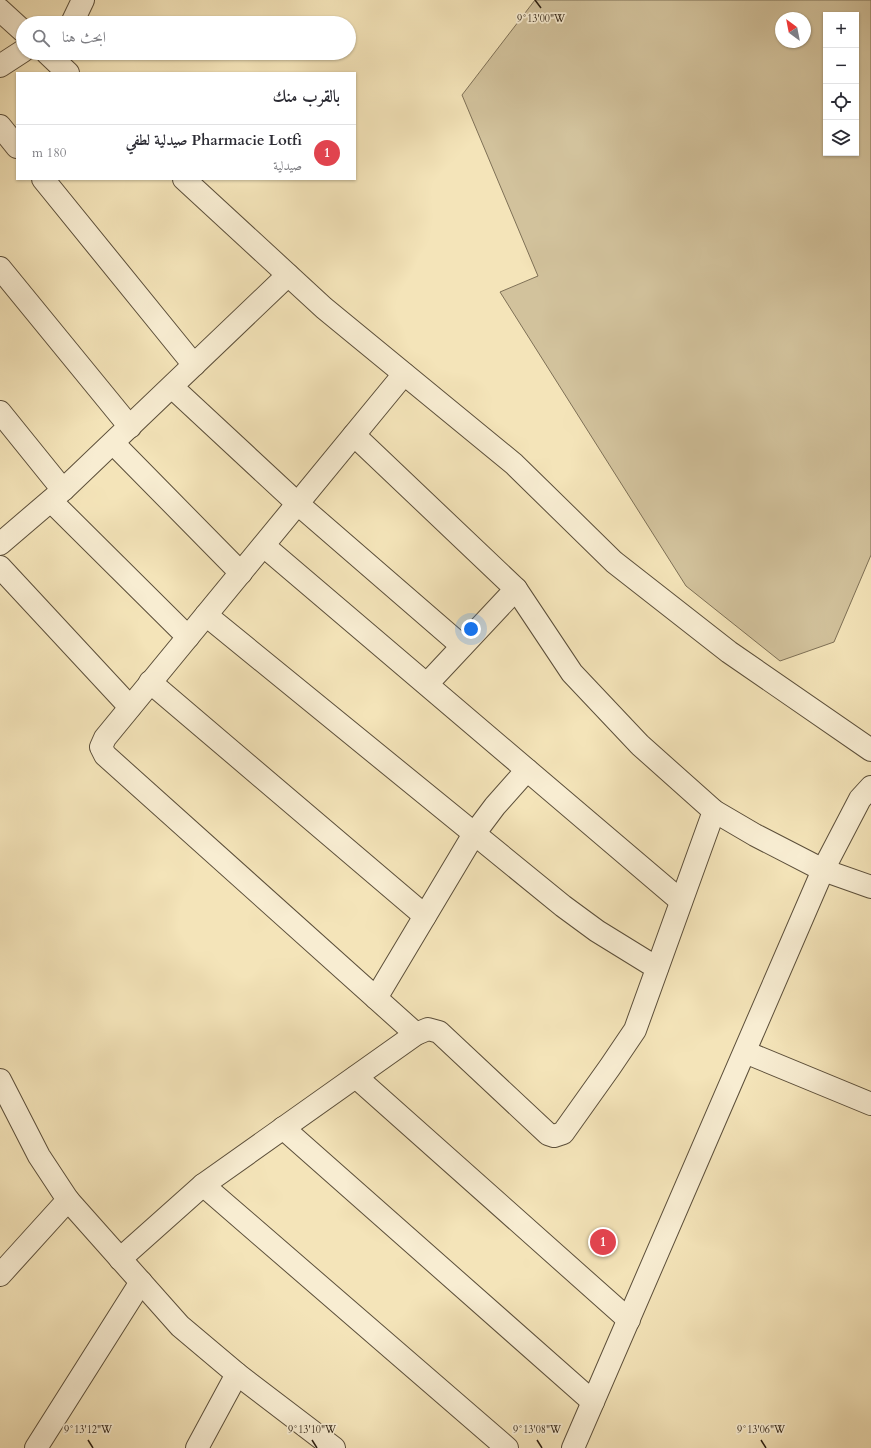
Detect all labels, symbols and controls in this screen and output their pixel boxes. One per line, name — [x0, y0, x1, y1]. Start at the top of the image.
text: 9°13'00"W — [517, 12, 566, 26]
north arrow — [775, 12, 811, 48]
map controls — [823, 12, 859, 156]
button: + — [823, 12, 859, 48]
search box — [16, 16, 356, 60]
icon: search — [30, 27, 52, 49]
text: ابحث هنا — [62, 27, 106, 47]
button: − — [823, 48, 859, 84]
button: locate — [823, 84, 859, 120]
text: بالقرب منك — [273, 85, 340, 108]
button: layers — [823, 120, 859, 156]
text: Pharmacie Lotfi صيدلية لطفي — [126, 130, 302, 150]
text: 180 m — [32, 144, 66, 162]
text: 1 — [324, 144, 330, 162]
text: صيدلية — [273, 157, 302, 175]
your location — [461, 619, 481, 639]
pin: 1 — [590, 1227, 616, 1257]
text: 9°13'12"W — [64, 1423, 113, 1437]
text: 9°13'10"W — [288, 1423, 337, 1437]
text: 9°13'08"W — [513, 1423, 562, 1437]
text: 9°13'06"W — [737, 1423, 786, 1437]

